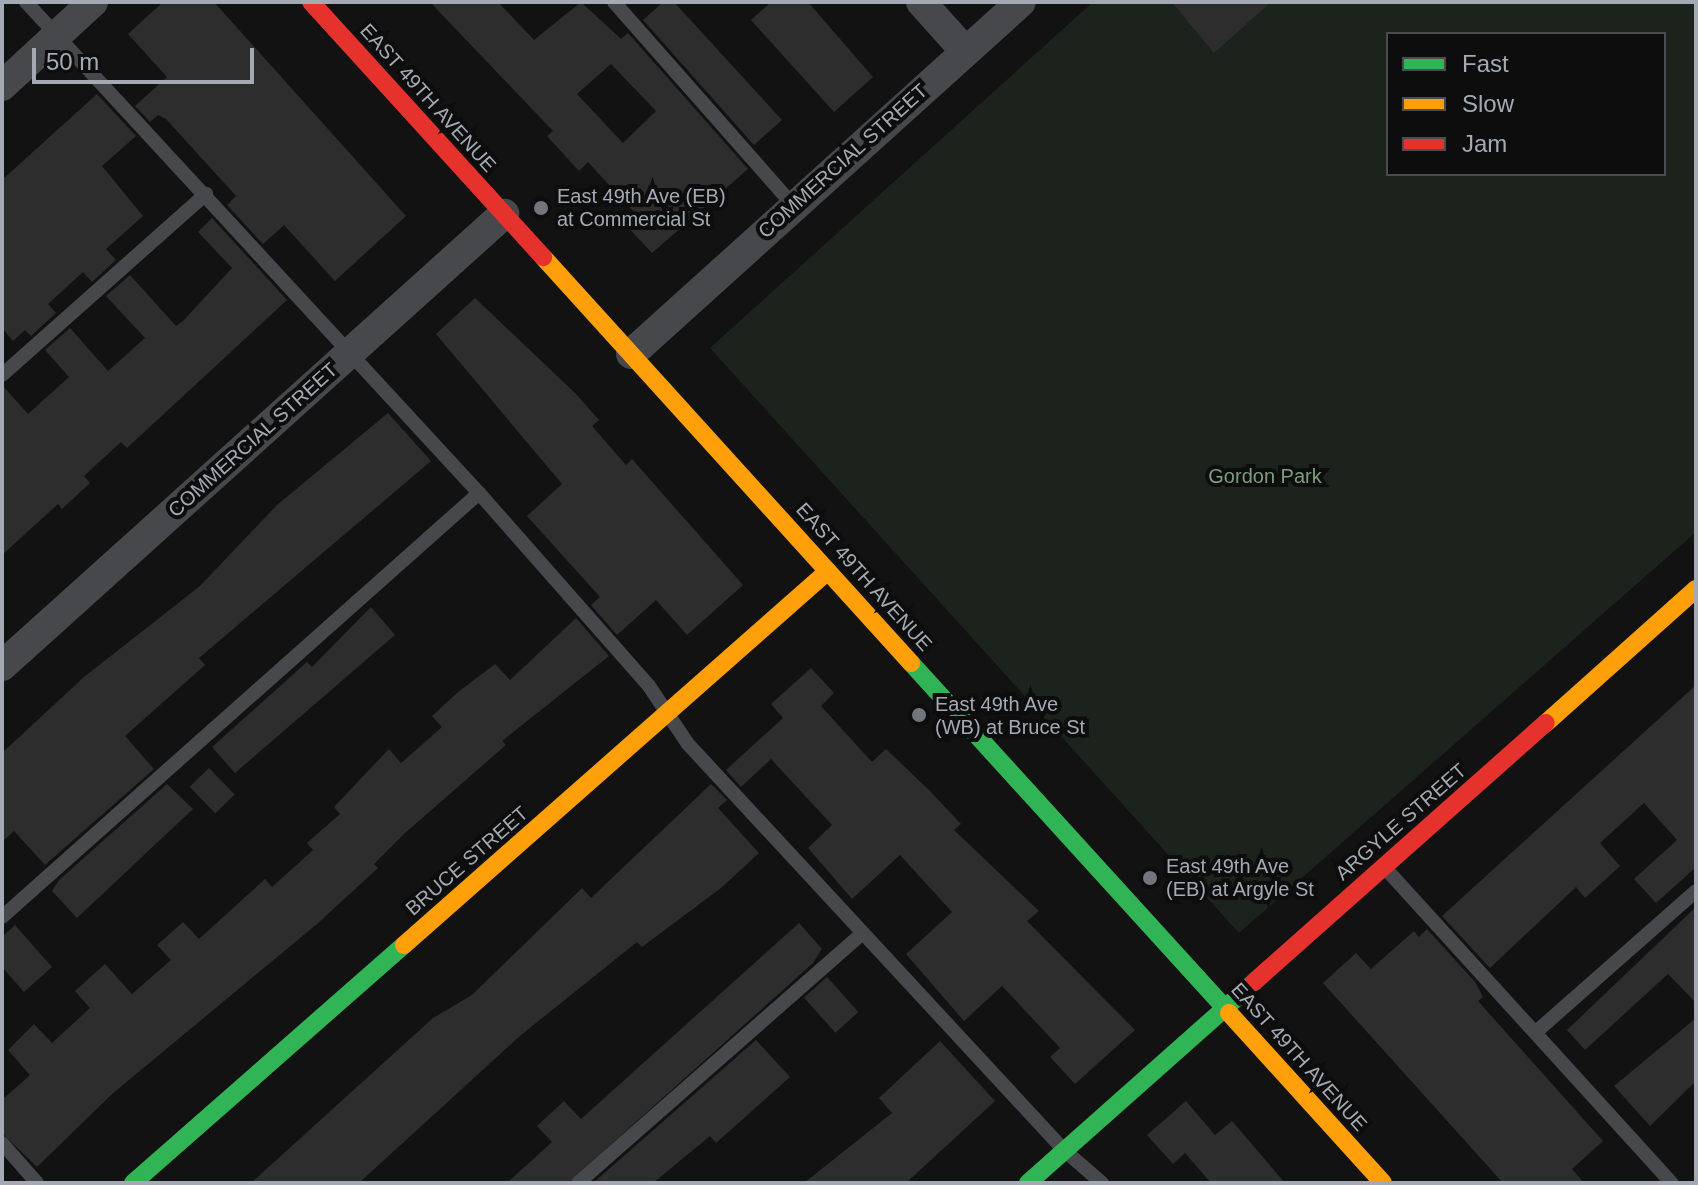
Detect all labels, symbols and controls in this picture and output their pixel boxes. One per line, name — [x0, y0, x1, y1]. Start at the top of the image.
street label: EAST 49TH AVENUE — [355, 18, 501, 178]
scale bar — [36, 32, 258, 82]
legend — [1386, 32, 1666, 176]
text: 50 m — [46, 48, 99, 75]
text: Fast — [1462, 50, 1509, 77]
street label: COMMERCIAL STREET — [753, 78, 933, 244]
text: Slow — [1462, 90, 1514, 117]
text: Jam — [1462, 130, 1507, 157]
place label: East 49th Ave (EB) at Commercial St — [557, 184, 727, 231]
marker: East 49th Ave (EB) at Commercial St — [532, 199, 550, 217]
street label: COMMERCIAL STREET — [163, 357, 343, 523]
park label: Gordon Park — [1208, 464, 1322, 488]
street label: EAST 49TH AVENUE — [791, 497, 937, 657]
place label: East 49th Ave (WB) at Bruce St — [935, 692, 1085, 739]
marker: East 49th Ave (WB) at Bruce St — [910, 706, 928, 724]
street label: ARGYLE STREET — [1331, 759, 1471, 885]
street label: BRUCE STREET — [401, 801, 533, 921]
place label: East 49th Ave (EB) at Argyle St — [1166, 854, 1315, 901]
marker: East 49th Ave (EB) at Argyle St — [1141, 869, 1159, 887]
street label: EAST 49TH AVENUE — [1226, 977, 1372, 1137]

